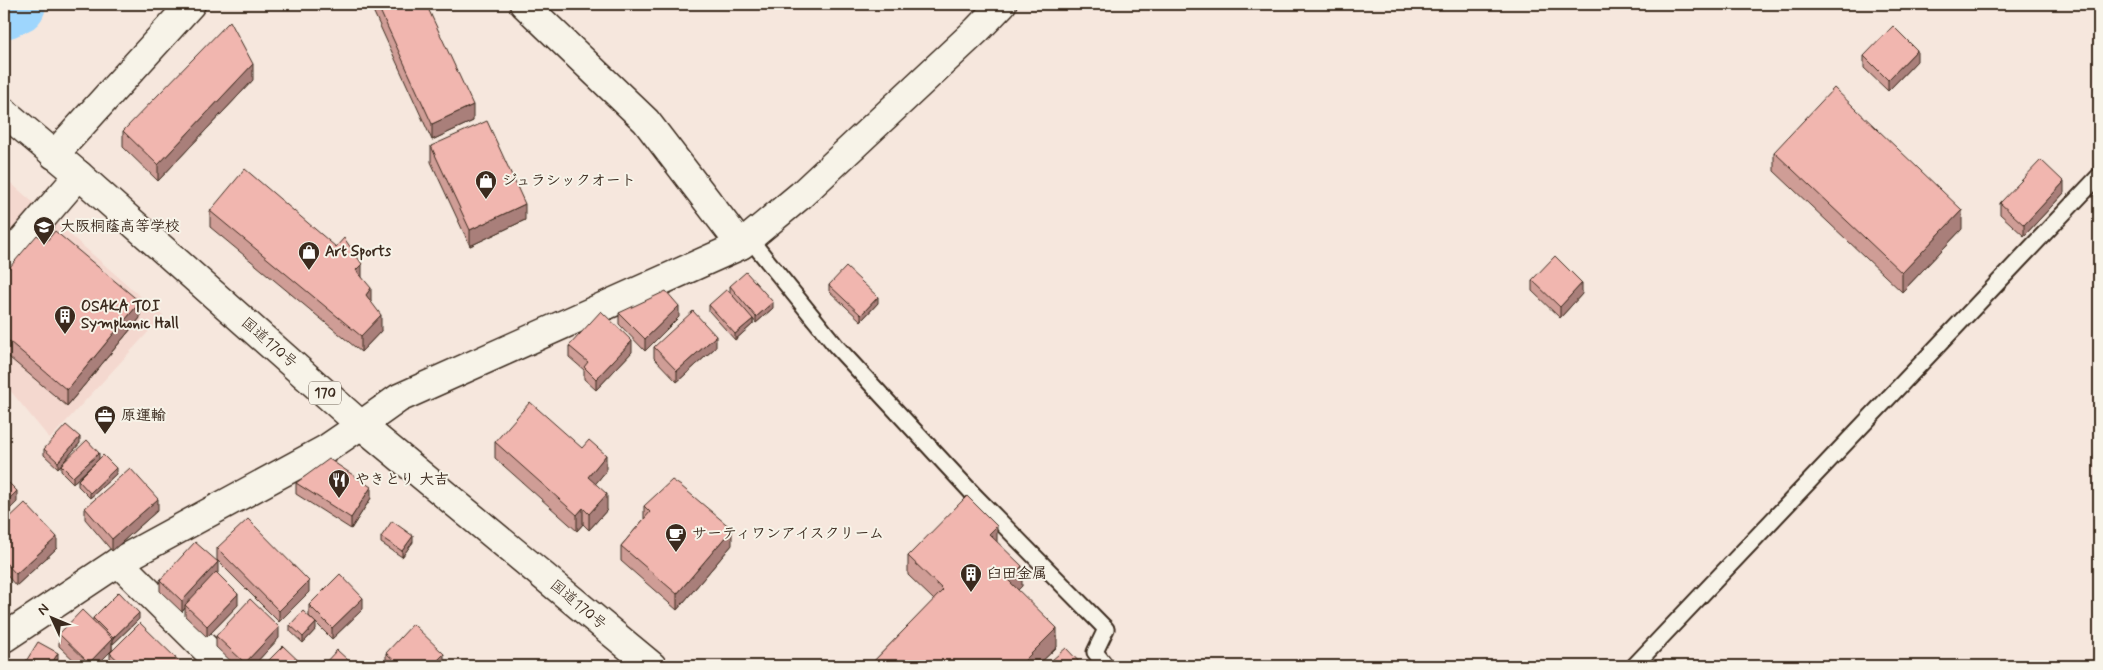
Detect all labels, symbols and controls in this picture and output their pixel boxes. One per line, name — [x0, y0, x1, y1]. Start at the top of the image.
shop icon: ジュラシックオート — [474, 169, 498, 200]
place label: ジュラシックオート — [502, 171, 636, 191]
school or university icon: 大阪桐蔭高等学校 — [32, 215, 56, 246]
place label: 大阪桐蔭高等学校 — [60, 217, 180, 237]
shop icon: Art Sports — [297, 240, 321, 271]
place label: Art Sports — [325, 242, 392, 262]
place label: OSAKA TOI Symphonic Hall — [81, 297, 179, 334]
building icon: OSAKA TOI Symphonic Hall — [53, 304, 77, 335]
street label: 国道170号 — [237, 313, 301, 373]
road number: 170 — [309, 382, 341, 404]
office icon: 原運輸 — [93, 404, 117, 435]
place label: 原運輸 — [121, 406, 166, 426]
restaurant icon: やきとり 大吉 — [327, 468, 351, 499]
place label: やきとり 大吉 — [355, 470, 449, 490]
cafe icon: サーティワンアイスクリーム — [664, 522, 688, 553]
place label: サーティワンアイスクリーム — [692, 524, 884, 544]
building icon: 臼田金属 — [959, 562, 983, 593]
place label: 臼田金属 — [987, 564, 1047, 584]
street label: 国道170号 — [545, 575, 611, 635]
north arrow — [28, 592, 78, 642]
text: N — [34, 600, 53, 619]

